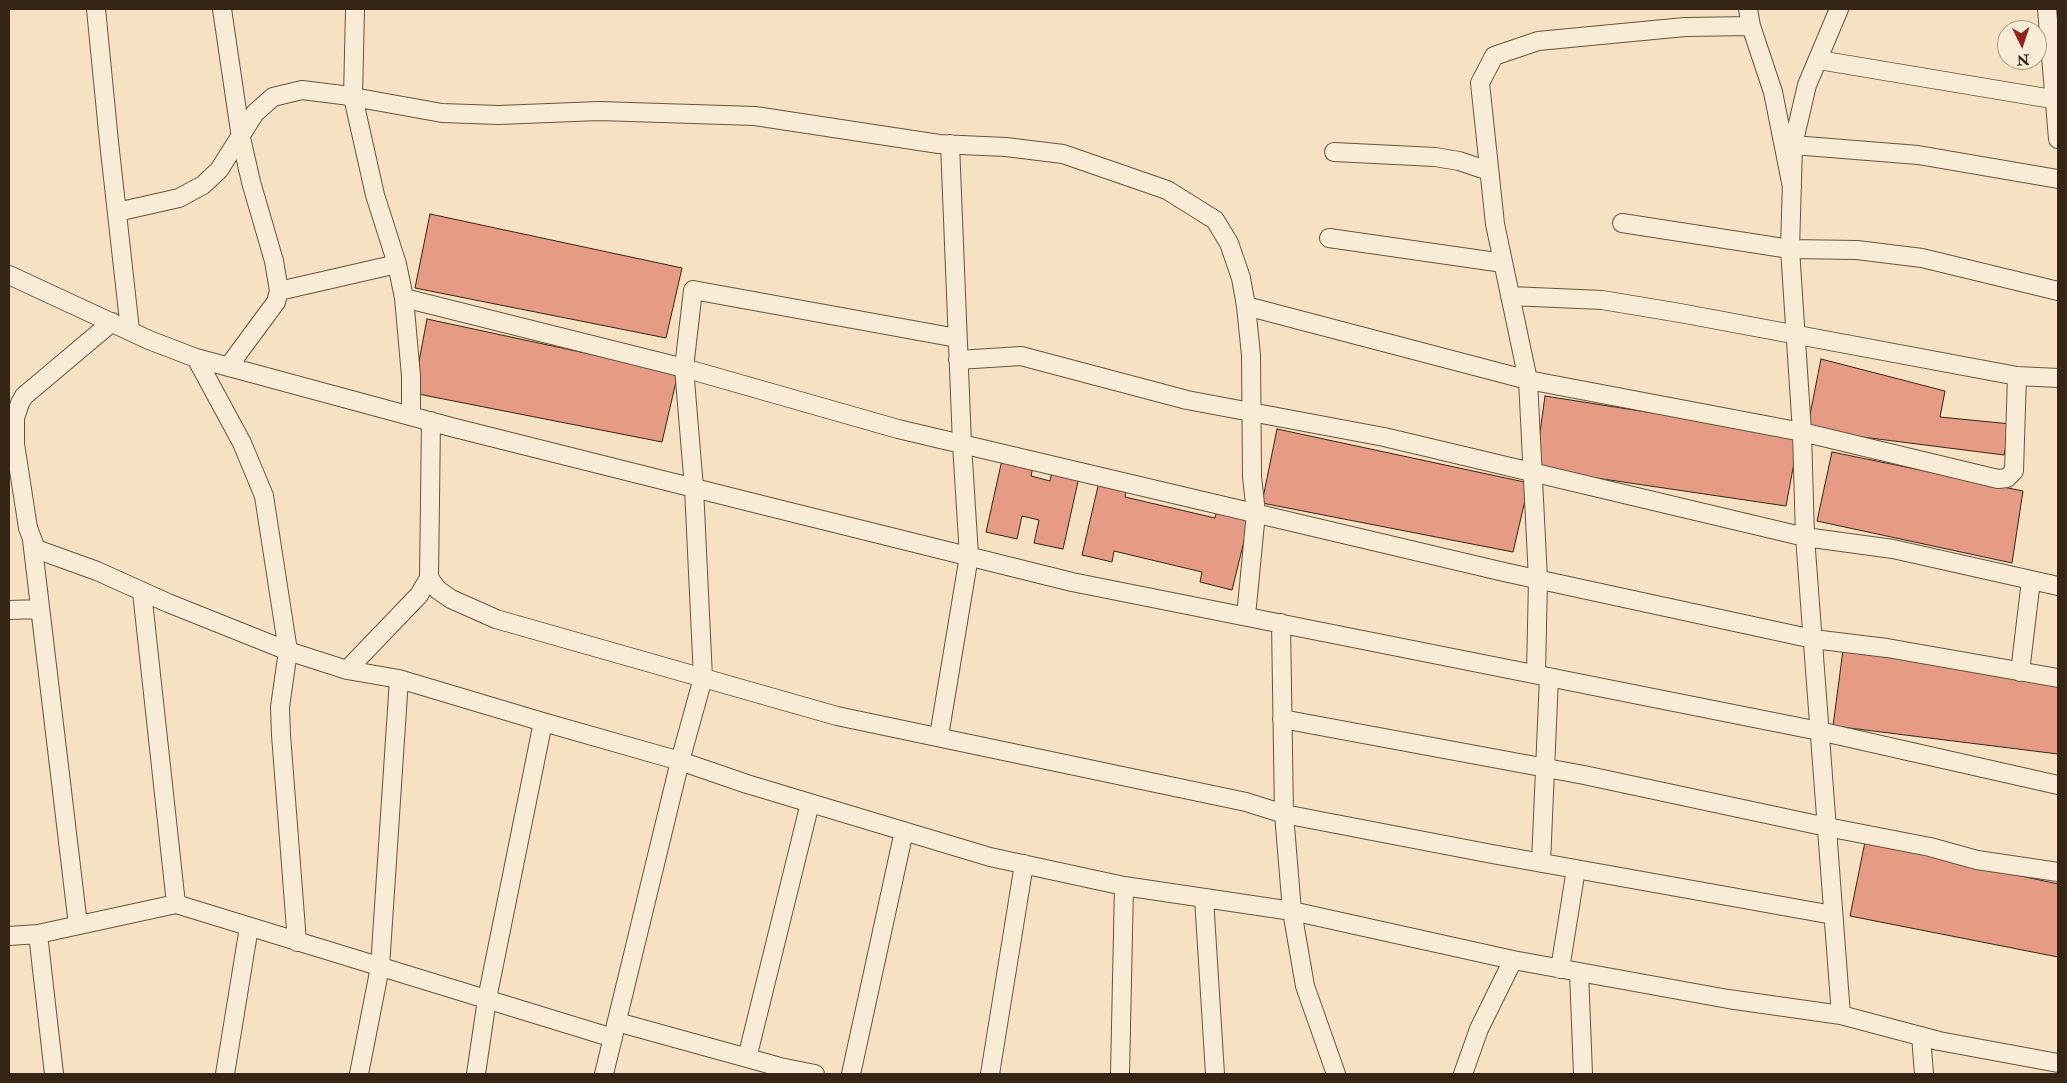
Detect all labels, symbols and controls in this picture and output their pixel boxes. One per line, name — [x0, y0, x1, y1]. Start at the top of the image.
north arrow — [1997, 20, 2047, 70]
text: N — [2016, 51, 2030, 68]

